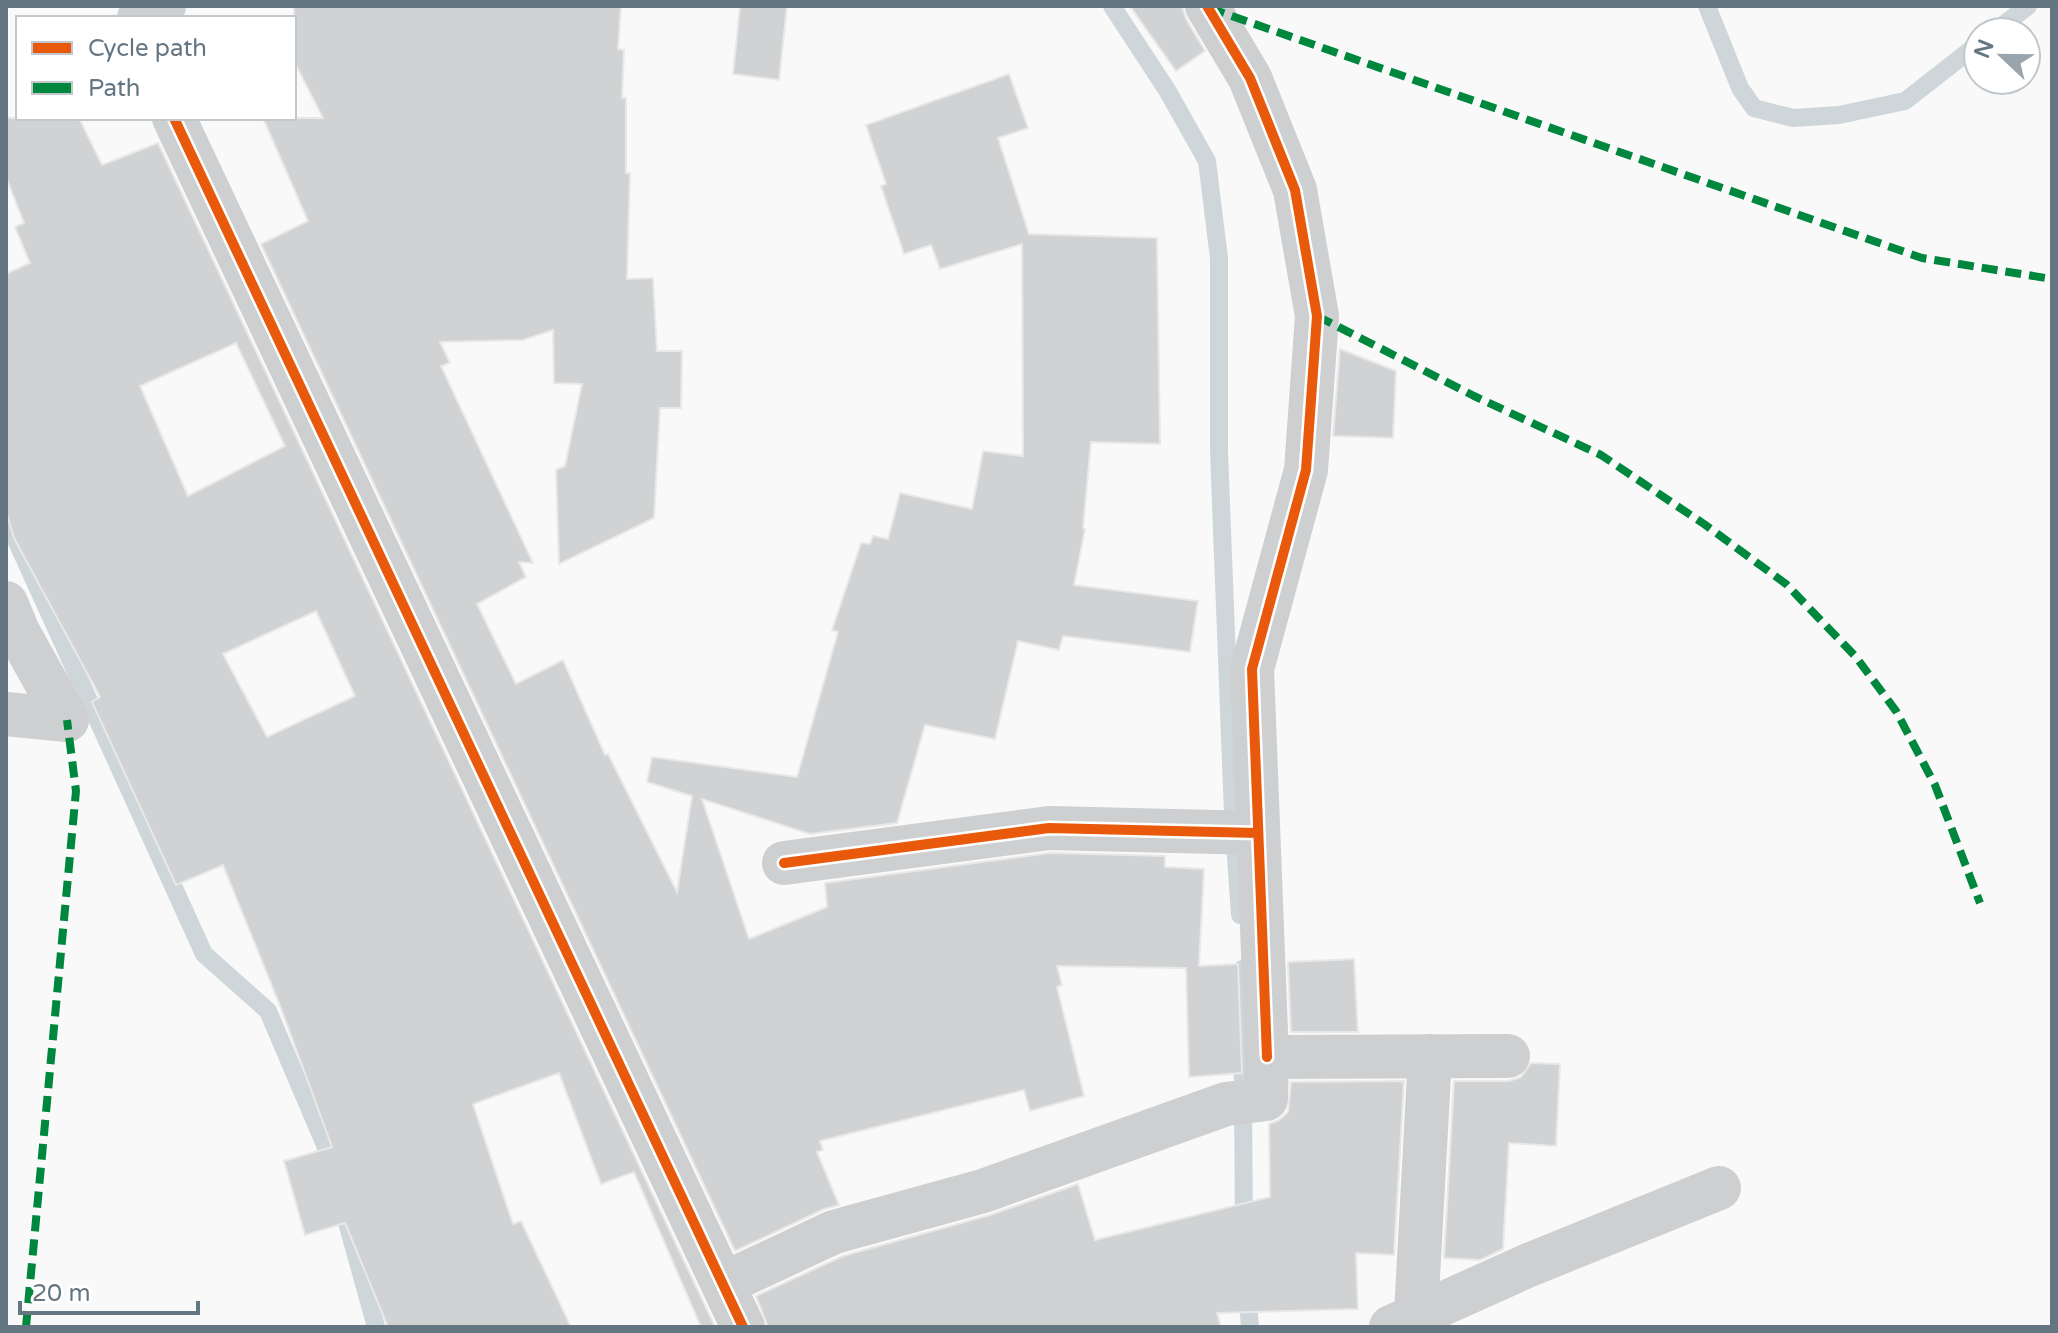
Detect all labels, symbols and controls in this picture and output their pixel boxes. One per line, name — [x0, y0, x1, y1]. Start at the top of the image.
legend — [16, 16, 296, 120]
north arrow — [1962, 16, 2042, 96]
text: Cycle path — [88, 34, 207, 63]
text: N — [1969, 36, 2000, 62]
text: Path — [88, 74, 141, 103]
scale bar — [20, 1265, 198, 1315]
text: 20 m — [32, 1279, 90, 1308]

